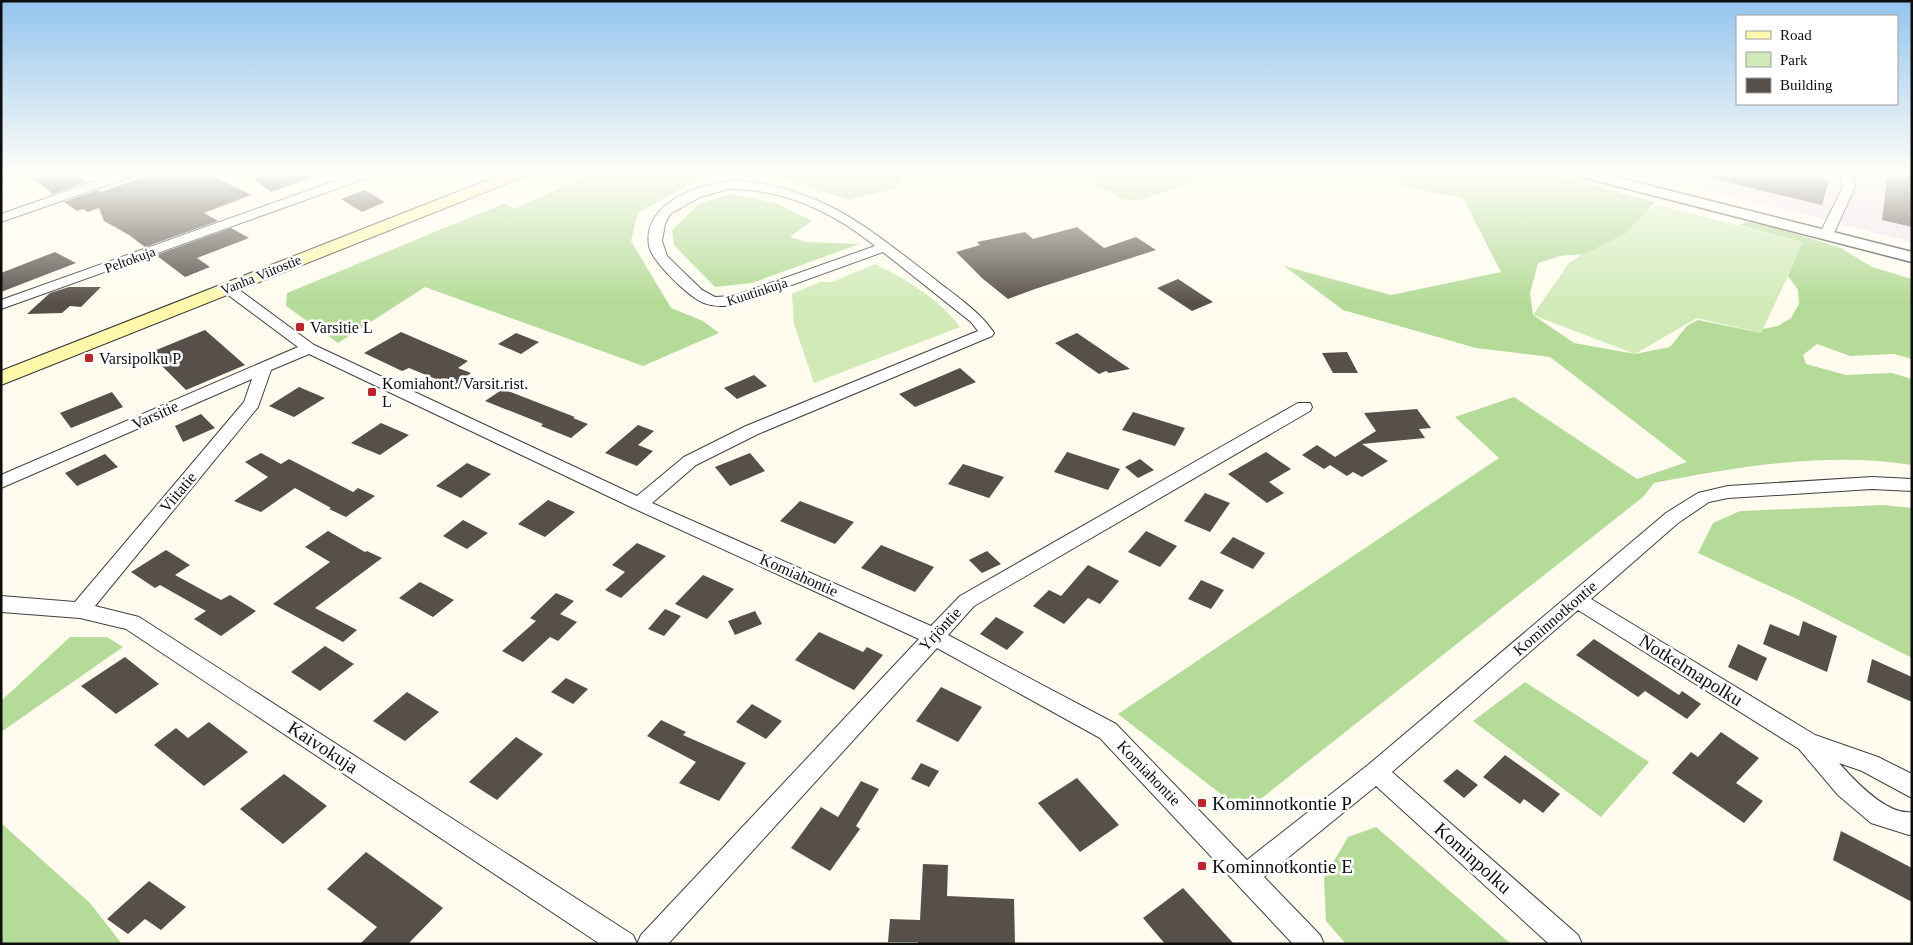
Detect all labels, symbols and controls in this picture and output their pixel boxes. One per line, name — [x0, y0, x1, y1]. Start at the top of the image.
legend — [1736, 15, 1898, 105]
text: Road — [1780, 27, 1812, 43]
text: Park — [1780, 52, 1808, 68]
text: Building — [1780, 77, 1833, 93]
street label: Peltokuja — [103, 244, 158, 276]
street label: Vanha Viitostie — [218, 252, 304, 298]
street label: Kuutinkuja — [725, 275, 790, 309]
place label: Varsitie L — [310, 319, 373, 336]
marker: Varsitie L — [294, 321, 306, 333]
place label: Varsipolku P — [99, 350, 181, 368]
marker: Varsipolku P — [83, 352, 95, 364]
place label: Komiahont./Varsit.rist. L — [382, 375, 528, 410]
marker: Komiahont./Varsit.rist. L — [366, 386, 378, 398]
street label: Varsitie — [129, 397, 181, 433]
street label: Viitatie — [156, 469, 200, 515]
street label: Komiahontie — [757, 550, 841, 600]
street label: Kominnotkontie — [1510, 577, 1600, 659]
street label: Yrjöntie — [916, 604, 965, 655]
street label: Notkelmapolku — [1635, 630, 1747, 710]
street label: Kaivokuja — [284, 717, 362, 778]
street label: Komiahontie — [1114, 737, 1184, 809]
place label: Kominnotkontie P — [1212, 793, 1352, 814]
marker: Kominnotkontie P — [1196, 797, 1208, 809]
street label: Kominpolku — [1430, 818, 1516, 898]
place label: Kominnotkontie E — [1212, 856, 1353, 877]
marker: Kominnotkontie E — [1196, 860, 1208, 872]

